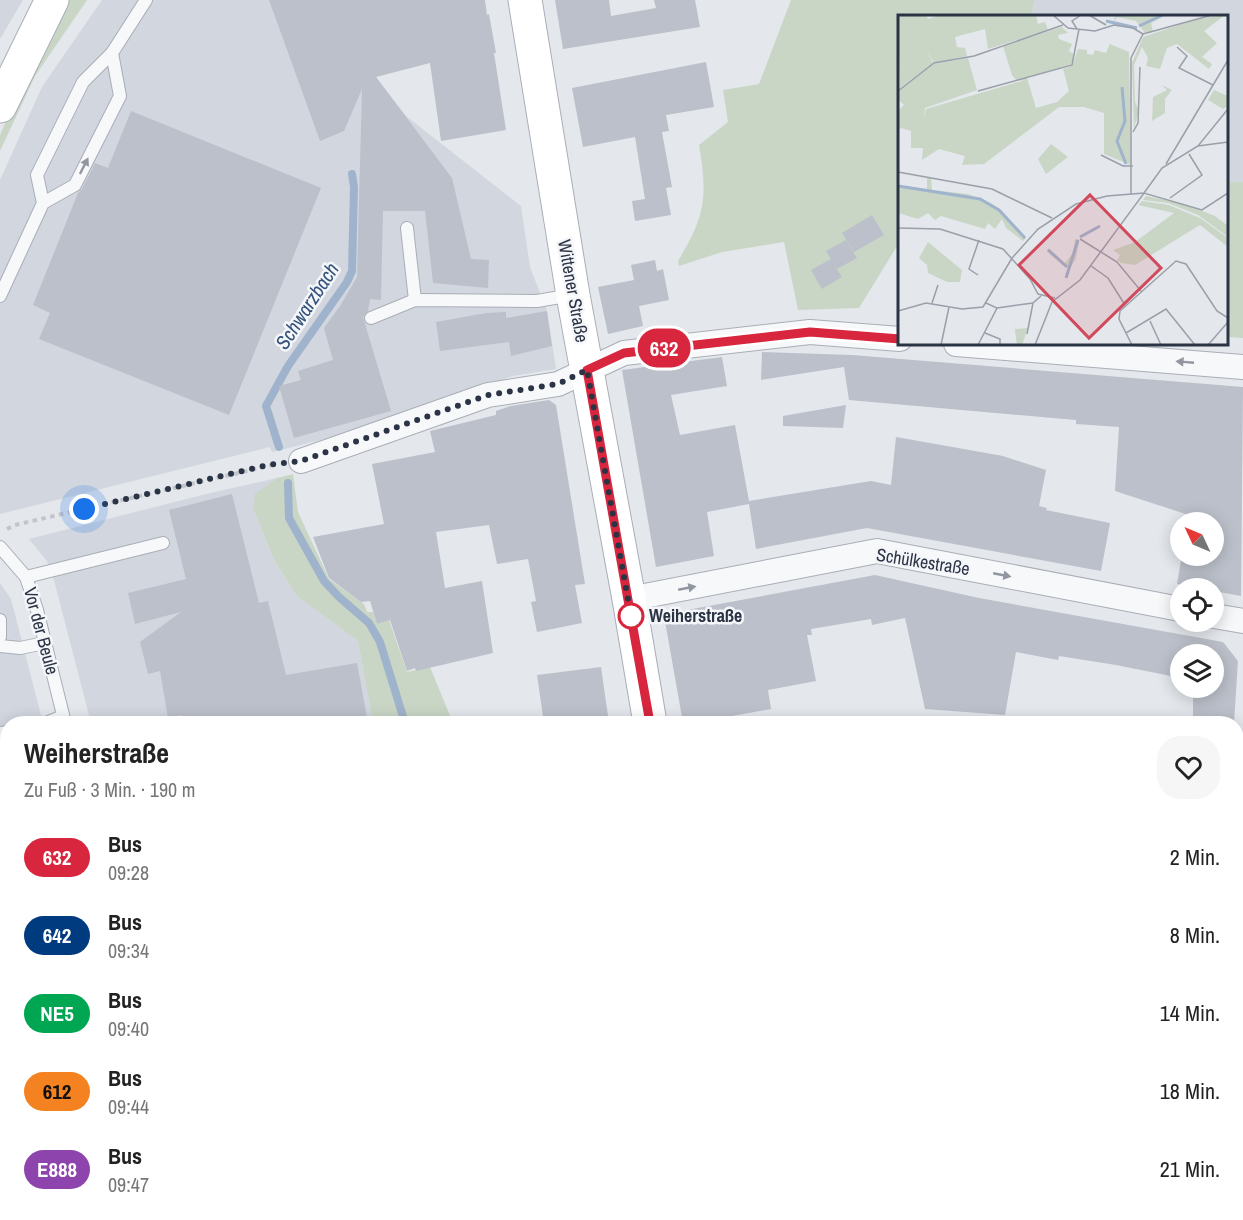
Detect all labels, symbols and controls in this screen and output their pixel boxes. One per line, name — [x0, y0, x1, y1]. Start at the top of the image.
inset map — [898, 15, 1228, 345]
one-way arrow — [79, 157, 89, 175]
street label: Wittener Straße — [552, 237, 595, 344]
water label: Schwarzbach — [268, 257, 345, 354]
line badge: 632 — [630, 328, 698, 368]
text: 632 — [650, 334, 678, 363]
one-way arrow — [1175, 357, 1194, 367]
your location — [69, 494, 99, 524]
north arrow — [1170, 512, 1224, 566]
map controls — [1170, 512, 1224, 698]
street label: Schülkestraße — [875, 542, 972, 581]
one-way arrow — [993, 571, 1012, 580]
button: locate — [1170, 578, 1224, 632]
one-way arrow — [677, 583, 696, 592]
street label: Vor der Beule — [18, 584, 65, 677]
marker: Weiherstraße — [618, 603, 644, 629]
place label: Weiherstraße — [649, 603, 742, 628]
button: layers — [1170, 644, 1224, 698]
text: Weiherstraße — [24, 734, 169, 772]
button: heart — [1157, 736, 1220, 799]
text: Zu Fuß · 3 Min. · 190 m — [24, 776, 195, 803]
text: Bus — [108, 829, 142, 859]
text: 2 Min. — [1170, 842, 1220, 872]
text: 632 — [43, 843, 71, 872]
text: 09:28 — [108, 859, 149, 886]
text: Bus — [108, 907, 142, 937]
text: 8 Min. — [1170, 920, 1220, 950]
text: 642 — [43, 921, 71, 950]
text: 09:34 — [108, 937, 149, 964]
text: Bus — [108, 985, 142, 1015]
text: 14 Min. — [1160, 998, 1220, 1028]
text: NE5 — [40, 999, 74, 1028]
text: 09:40 — [108, 1015, 149, 1042]
text: Bus — [108, 1063, 142, 1093]
text: 18 Min. — [1160, 1076, 1220, 1106]
text: 612 — [43, 1077, 71, 1106]
text: 09:44 — [108, 1093, 149, 1120]
text: Bus — [108, 1141, 142, 1171]
text: 21 Min. — [1160, 1154, 1220, 1184]
text: E888 — [37, 1155, 77, 1184]
text: 09:47 — [108, 1171, 149, 1198]

